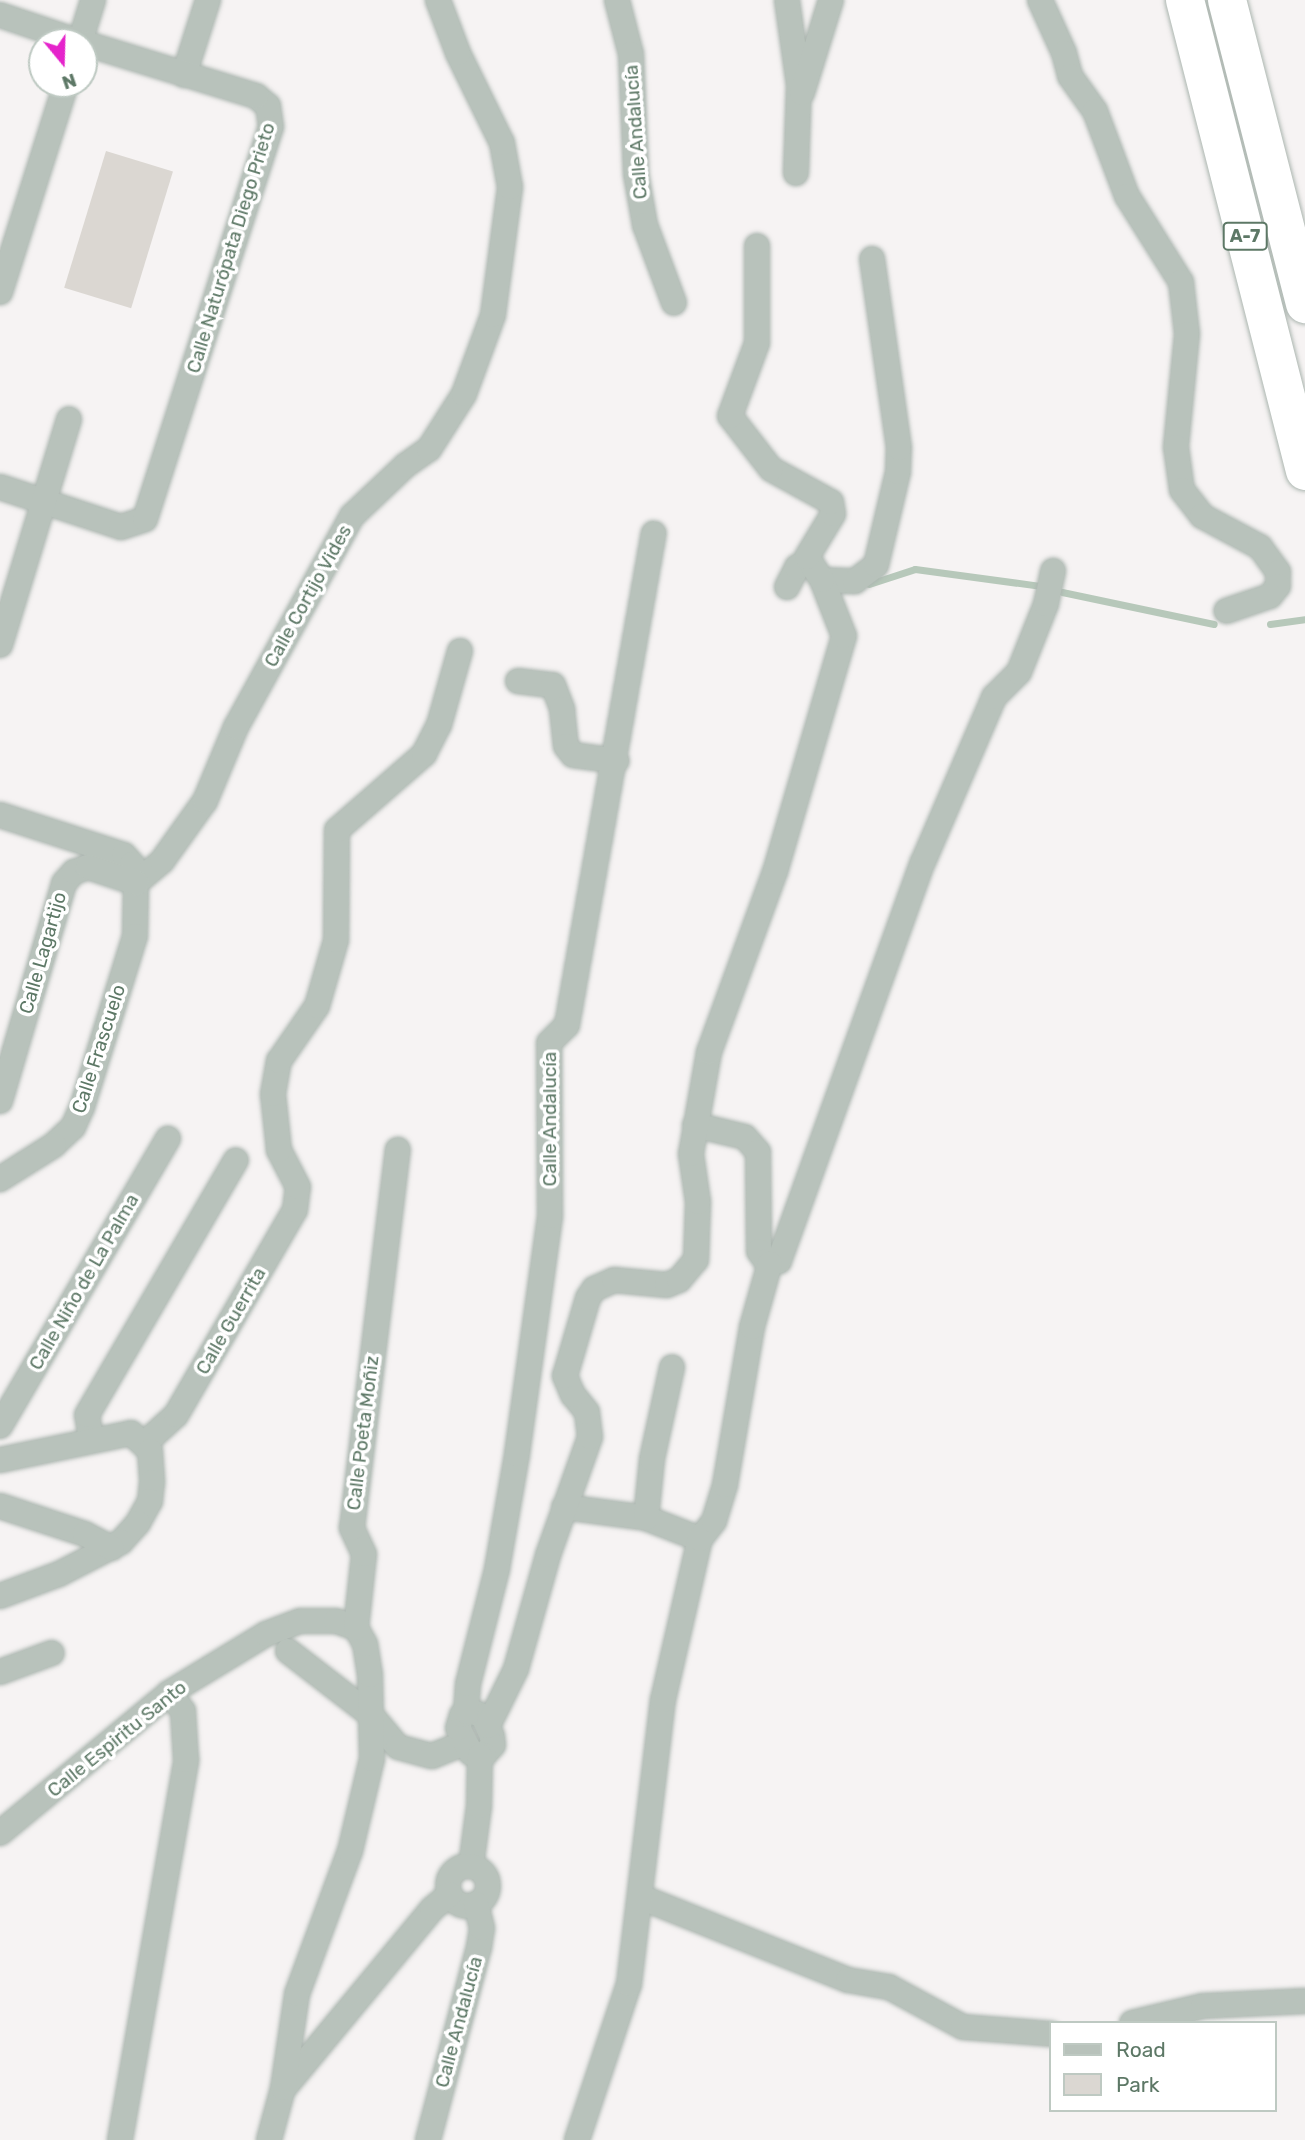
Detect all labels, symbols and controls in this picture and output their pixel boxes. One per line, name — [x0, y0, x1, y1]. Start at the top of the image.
north arrow — [28, 28, 98, 98]
street label: Calle Andalucía — [620, 64, 652, 200]
text: N — [59, 68, 80, 95]
street label: Calle Naturópata Diego Prieto — [182, 120, 280, 376]
road number: A-7 — [1222, 222, 1268, 250]
street label: Calle Cortijo Vides — [259, 521, 357, 671]
street label: Calle Lagartijo — [15, 889, 71, 1017]
street label: Calle Frascuelo — [67, 982, 131, 1116]
street label: Calle Andalucía — [539, 1051, 561, 1187]
street label: Calle Niño de La Palma — [24, 1190, 144, 1374]
street label: Calle Guerrita — [191, 1263, 271, 1379]
street label: Calle Poeta Moñiz — [342, 1354, 384, 1512]
street label: Calle Espiritu Santo — [43, 1676, 191, 1802]
street label: Calle Andalucía — [430, 1954, 488, 2090]
legend — [1050, 2021, 1277, 2112]
text: Road — [1116, 2037, 1166, 2062]
text: Park — [1116, 2072, 1160, 2097]

